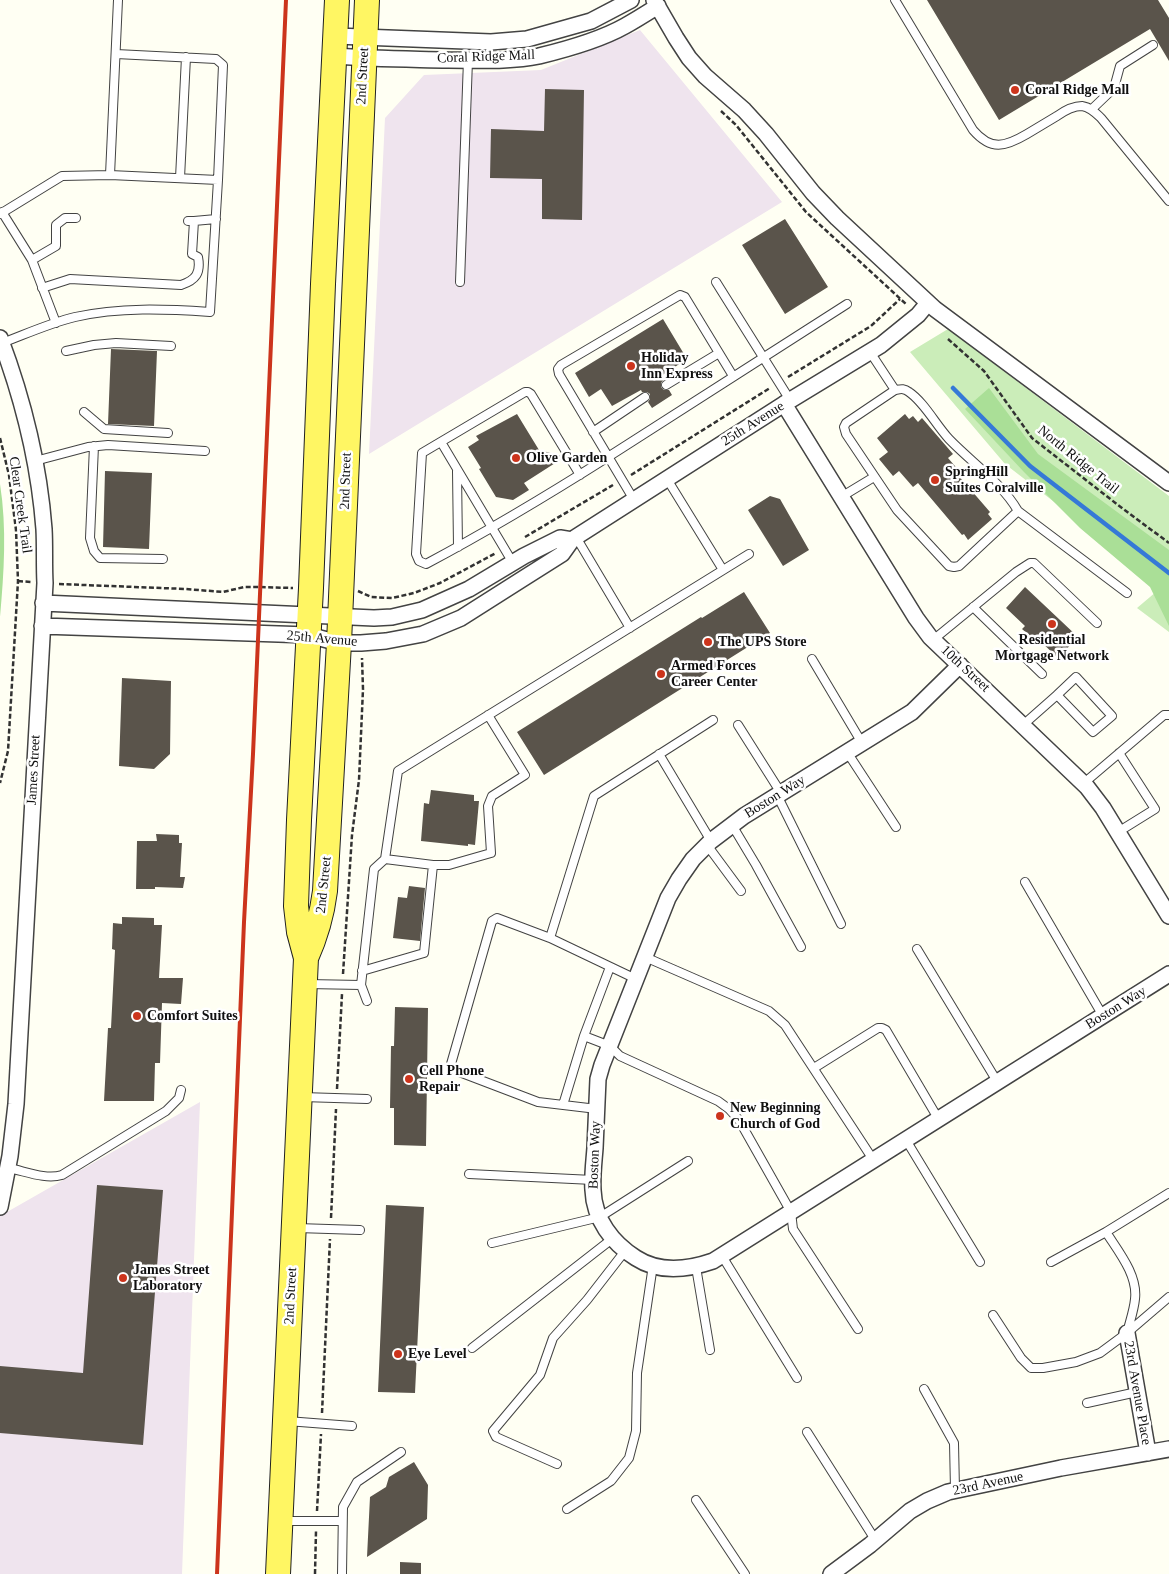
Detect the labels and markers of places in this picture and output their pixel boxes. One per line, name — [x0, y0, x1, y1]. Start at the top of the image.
place label: Coral Ridge Mall — [1025, 82, 1129, 98]
marker: Coral Ridge Mall — [1009, 84, 1021, 96]
place label: Holiday Inn Express — [641, 350, 713, 382]
marker: Holiday Inn Express — [625, 360, 637, 372]
place label: Olive Garden — [526, 450, 607, 466]
marker: Olive Garden — [510, 452, 522, 464]
place label: SpringHill Suites Coralville — [945, 464, 1043, 497]
marker: SpringHill Suites Coralville — [929, 474, 941, 486]
marker: Residential Mortgage Network — [1046, 618, 1058, 630]
place label: Residential Mortgage Network — [995, 632, 1109, 664]
place label: The UPS Store — [718, 634, 806, 650]
marker: The UPS Store — [702, 636, 714, 648]
place label: Armed Forces Career Center — [671, 658, 757, 690]
marker: Armed Forces Career Center — [655, 668, 667, 680]
place label: Comfort Suites — [147, 1008, 238, 1024]
marker: Comfort Suites — [131, 1010, 143, 1022]
place label: Cell Phone Repair — [419, 1063, 484, 1096]
marker: Cell Phone Repair — [403, 1073, 415, 1085]
place label: New Beginning Church of God — [730, 1100, 821, 1132]
marker: New Beginning Church of God — [714, 1110, 726, 1122]
place label: James Street Laboratory — [133, 1262, 209, 1294]
marker: James Street Laboratory — [117, 1272, 129, 1284]
place label: Eye Level — [408, 1346, 467, 1362]
marker: Eye Level — [392, 1348, 404, 1360]

